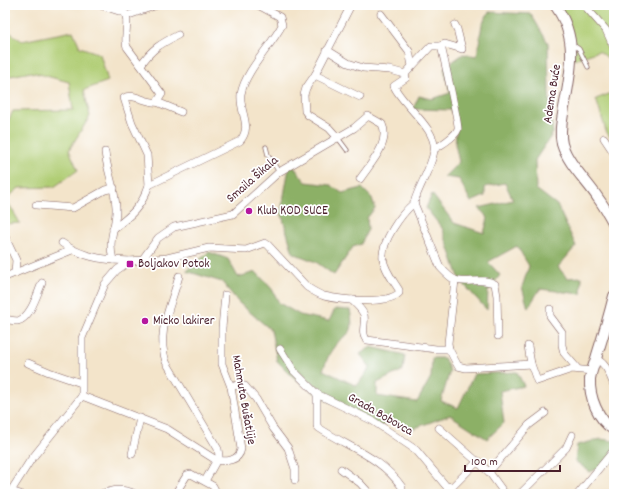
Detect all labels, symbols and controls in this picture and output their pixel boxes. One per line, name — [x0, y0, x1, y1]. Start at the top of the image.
street label: Adema Buće — [539, 63, 567, 125]
street label: Smaila Šikala — [223, 151, 284, 208]
place label: Klub KOD SUCE — [257, 202, 328, 221]
marker: Klub KOD SUCE — [244, 206, 254, 216]
place label: Boljakov Potok — [138, 255, 210, 274]
marker: Boljakov Potok — [125, 259, 135, 269]
place label: Micko lakirer — [153, 312, 215, 331]
marker: Micko lakirer — [140, 316, 150, 326]
street label: Mahmuta Bušatlije — [226, 354, 260, 447]
street label: Grada Bobovca — [344, 389, 417, 442]
scale bar — [465, 447, 560, 473]
text: 100 m — [471, 454, 498, 471]

